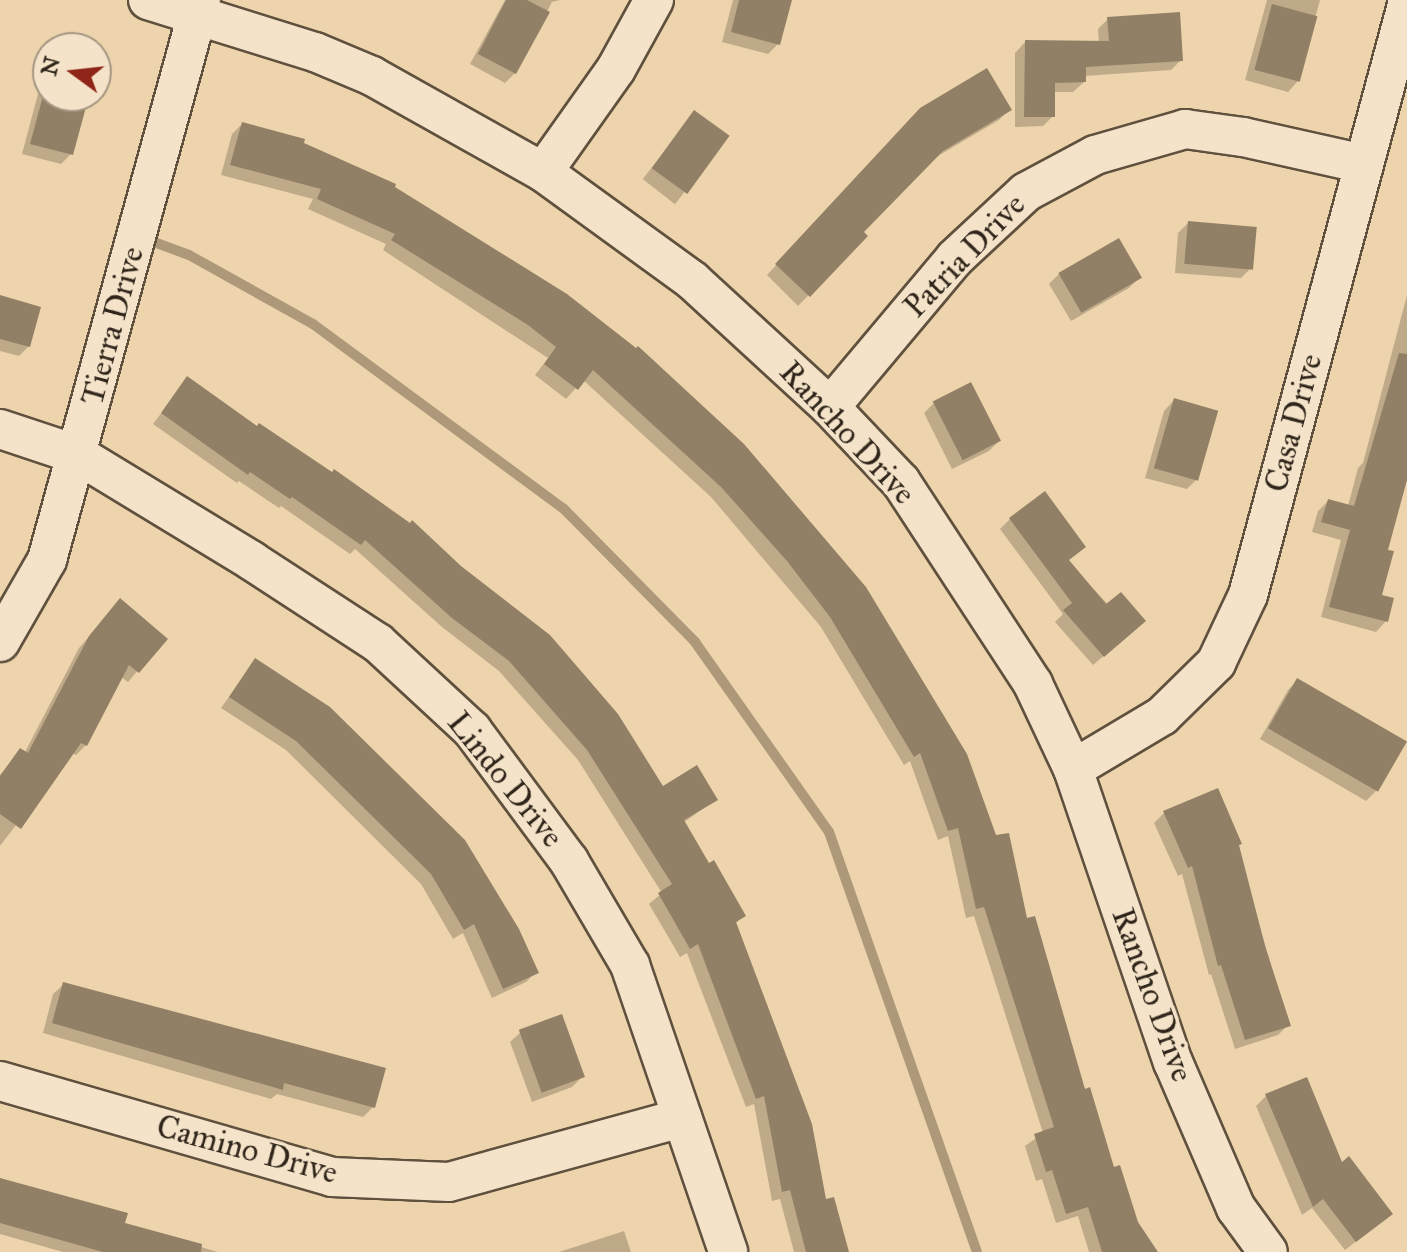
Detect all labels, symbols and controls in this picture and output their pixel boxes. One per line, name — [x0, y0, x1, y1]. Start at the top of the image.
north arrow — [32, 32, 112, 112]
text: N — [35, 54, 66, 79]
street label: Patria Drive — [896, 186, 1034, 326]
street label: Tierra Drive — [73, 243, 153, 409]
street label: Casa Drive — [1257, 350, 1331, 496]
street label: Rancho Drive — [771, 353, 923, 513]
street label: Lindo Drive — [439, 705, 571, 855]
street label: Rancho Drive — [1103, 903, 1201, 1087]
street label: Camino Drive — [152, 1107, 342, 1193]

